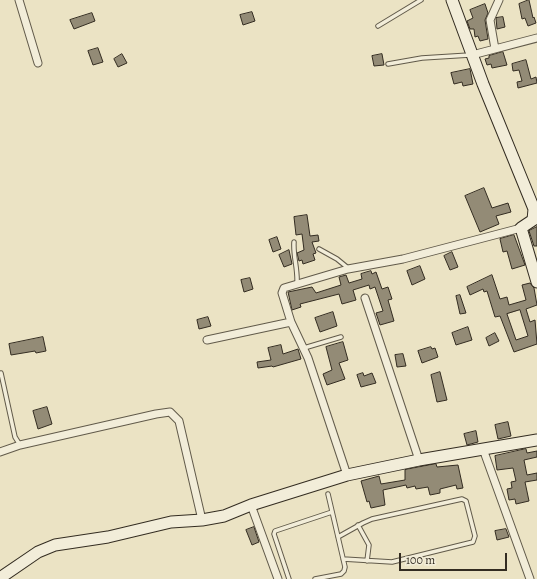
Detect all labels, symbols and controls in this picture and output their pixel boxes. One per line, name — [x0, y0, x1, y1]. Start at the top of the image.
scale bar — [401, 545, 509, 571]
text: 100 m — [406, 552, 435, 568]

